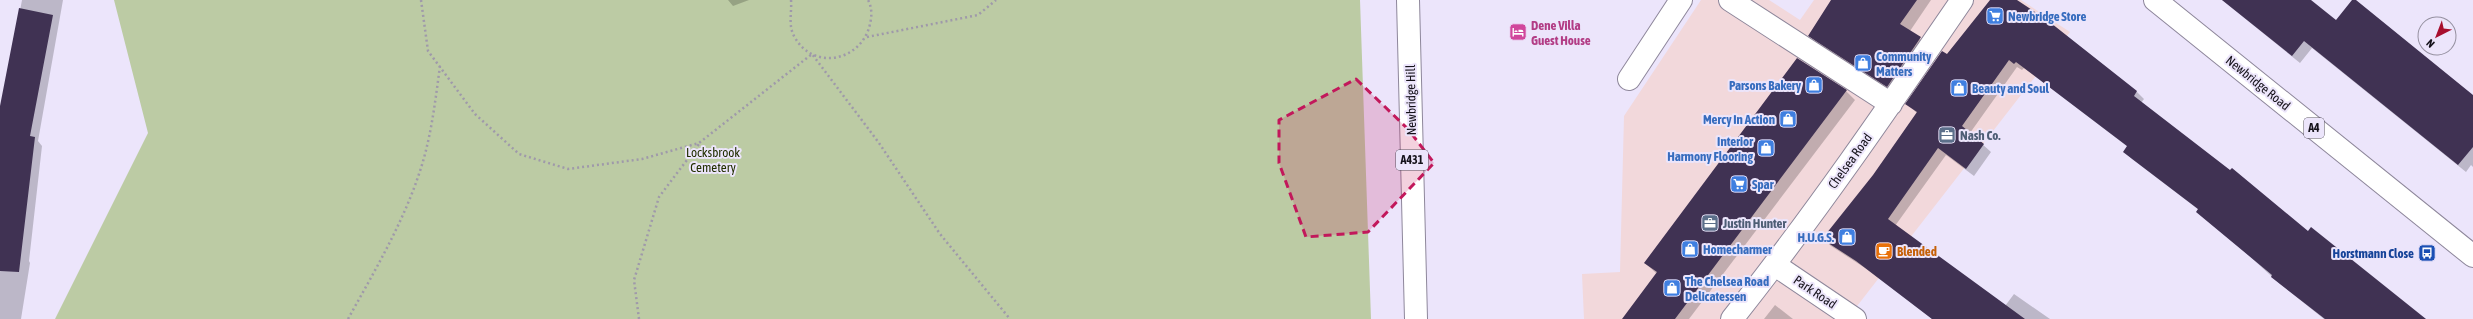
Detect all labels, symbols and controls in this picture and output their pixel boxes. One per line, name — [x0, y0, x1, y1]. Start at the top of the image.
supermarket icon: Newbridge Store — [1985, 6, 2005, 26]
place label: Newbridge Store — [2008, 9, 2086, 24]
north arrow — [2417, 16, 2457, 56]
place label: Dene Villa Guest House — [1531, 18, 1591, 48]
hotel icon: Dene Villa Guest House — [1508, 22, 1528, 42]
text: N — [2424, 37, 2437, 50]
place label: Community Matters — [1876, 49, 1932, 79]
shop icon: Community Matters — [1853, 53, 1873, 73]
street label: Newbridge Road — [2223, 53, 2293, 113]
street label: Newbridge Hill — [1403, 64, 1419, 136]
shop icon: Parsons Bakery — [1804, 75, 1824, 95]
place label: Parsons Bakery — [1729, 78, 1802, 93]
shop icon: Beauty and Soul — [1949, 78, 1969, 98]
place label: Beauty and Soul — [1972, 81, 2049, 96]
shop icon: Mercy In Action — [1778, 109, 1798, 129]
place label: Mercy In Action — [1703, 112, 1775, 127]
road number: A4 — [2304, 118, 2324, 138]
office icon: Nash Co. — [1937, 125, 1957, 145]
place label: Nash Co. — [1960, 128, 2001, 143]
street label: Chelsea Road — [1825, 130, 1875, 192]
place label: Interior Harmony Flooring — [1667, 134, 1754, 164]
shop icon: Interior Harmony Flooring — [1756, 138, 1776, 158]
park label: Locksbrook Cemetery — [686, 145, 740, 175]
road number: A431 — [1396, 150, 1428, 170]
supermarket icon: Spar — [1729, 174, 1749, 194]
place label: Spar — [1752, 177, 1775, 192]
office icon: Justin Hunter — [1700, 213, 1720, 233]
place label: Justin Hunter — [1722, 216, 1788, 231]
shop icon: H.U.G.S. — [1837, 227, 1857, 247]
place label: H.U.G.S. — [1797, 230, 1835, 245]
shop icon: Homecharmer — [1680, 239, 1700, 259]
cafe icon: Blended — [1874, 241, 1894, 261]
place label: Homecharmer — [1703, 242, 1773, 257]
bus stop icon: Horstmann Close — [2417, 243, 2437, 263]
place label: Blended — [1897, 244, 1937, 259]
place label: Horstmann Close — [2333, 246, 2414, 261]
street label: Park Road — [1791, 272, 1839, 312]
place label: The Chelsea Road Delicatessen — [1685, 274, 1769, 304]
shop icon: The Chelsea Road Delicatessen — [1662, 278, 1682, 298]

